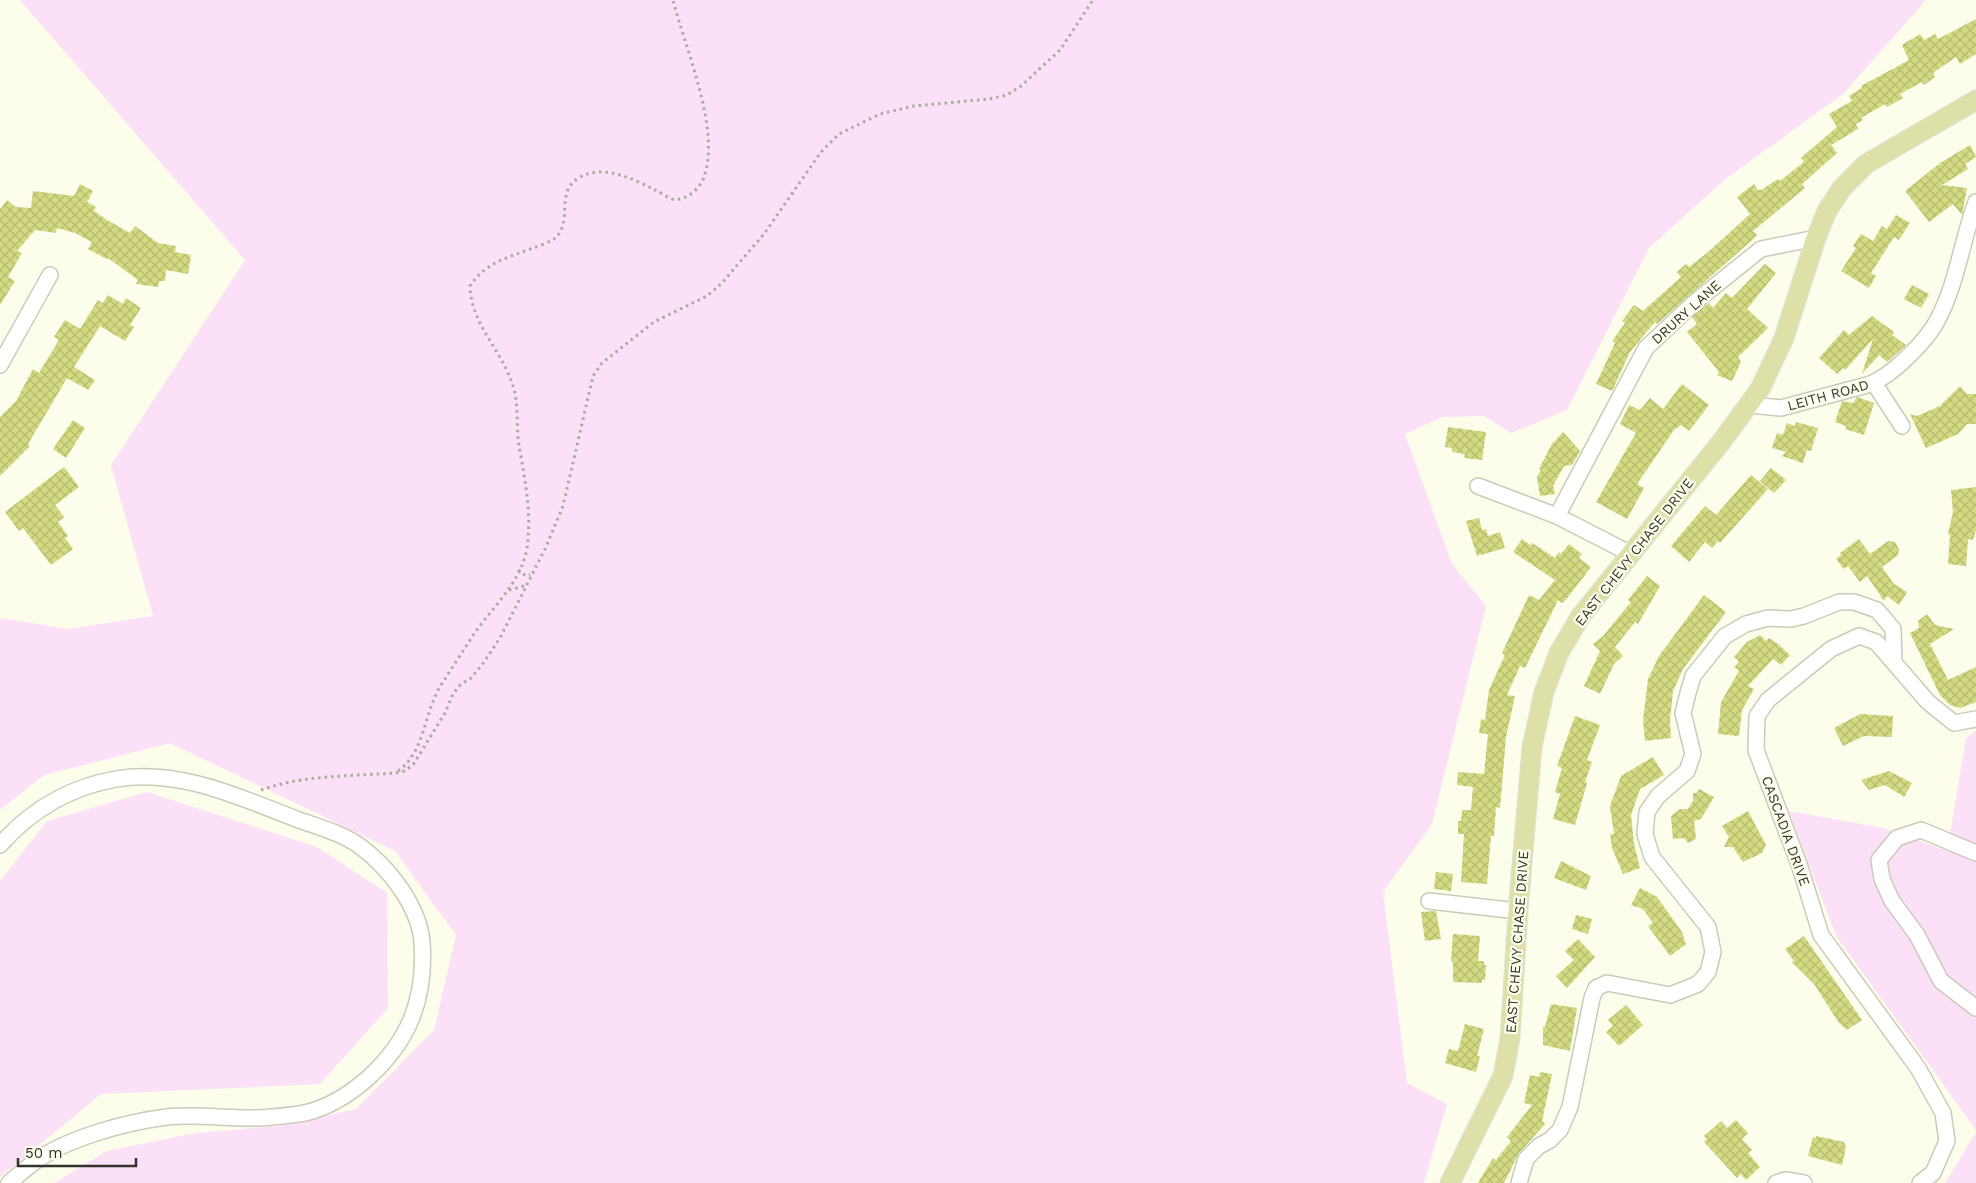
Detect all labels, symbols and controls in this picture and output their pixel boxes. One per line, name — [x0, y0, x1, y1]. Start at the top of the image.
street label: DRURY LANE — [1648, 277, 1724, 347]
street label: LEITH ROAD — [1786, 376, 1870, 414]
street label: EAST CHEVY CHASE DRIVE — [1571, 475, 1697, 629]
street label: CASCADIA DRIVE — [1759, 774, 1813, 888]
street label: EAST CHEVY CHASE DRIVE — [1503, 850, 1531, 1034]
scale bar — [18, 1136, 135, 1168]
text: 50 m — [25, 1144, 62, 1162]

